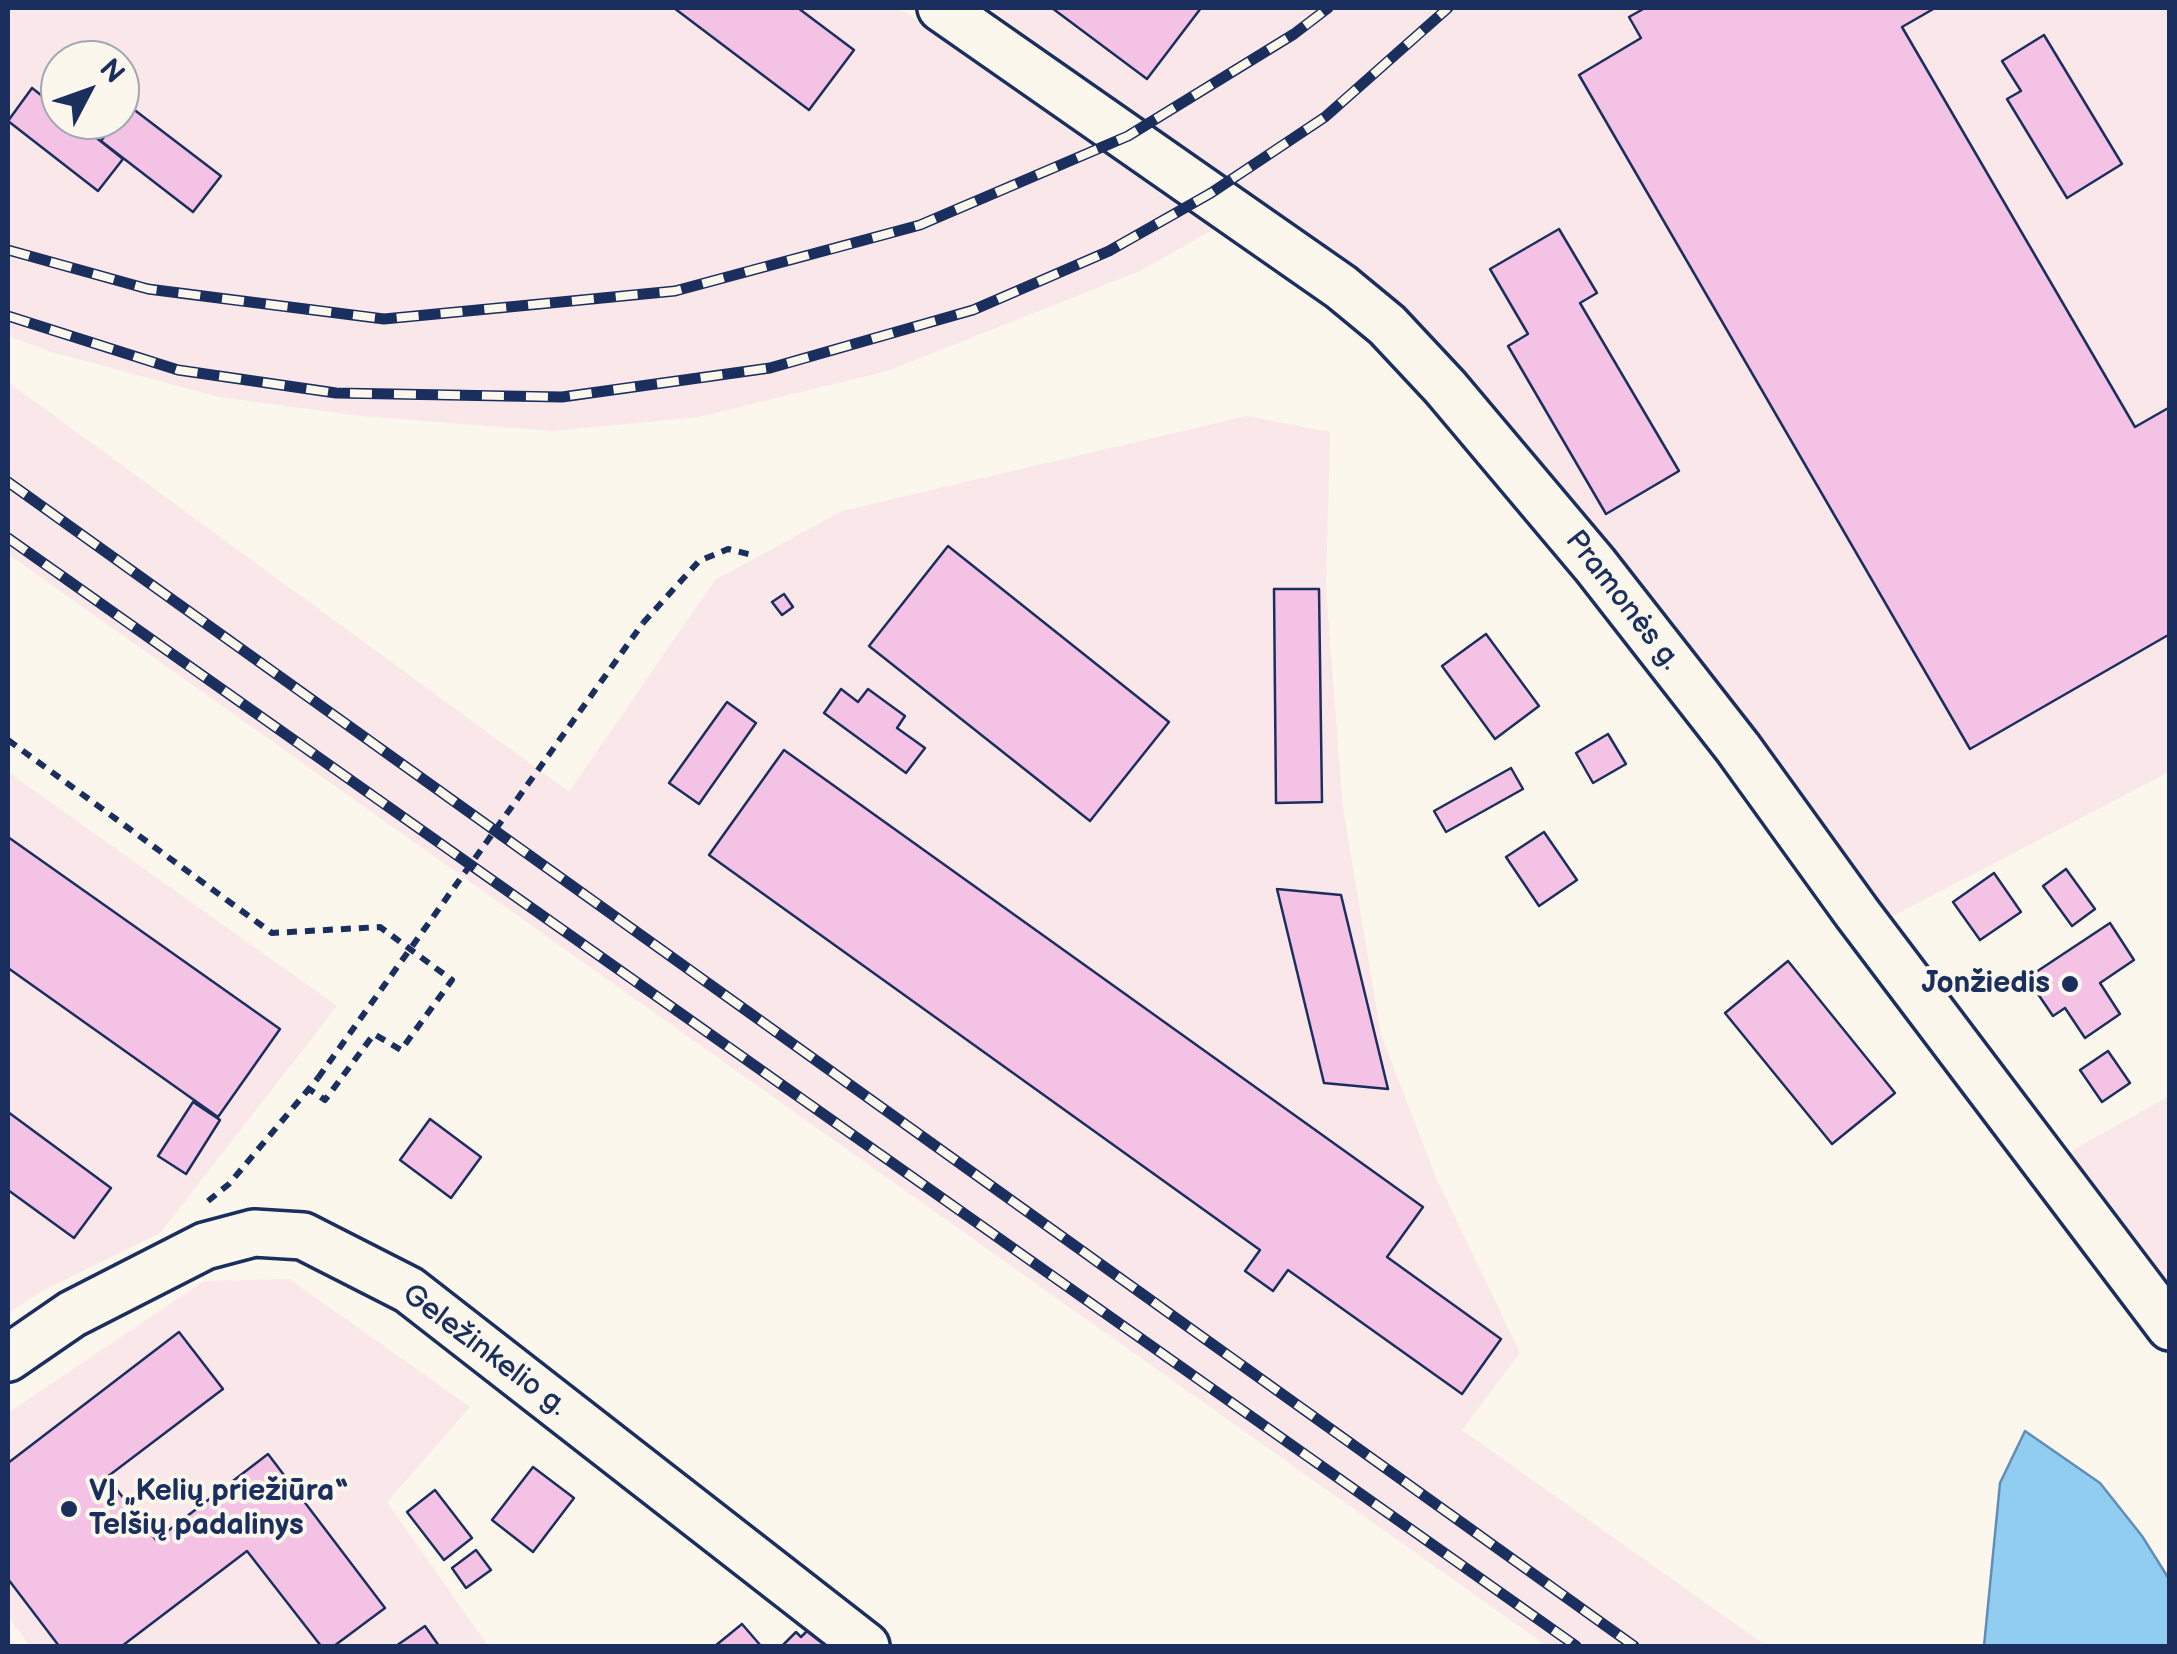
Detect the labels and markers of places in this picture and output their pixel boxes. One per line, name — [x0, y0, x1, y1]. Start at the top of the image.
place label: Jonžiedis — [1921, 966, 2050, 1002]
marker: Jonžiedis — [2059, 973, 2081, 995]
place label: VĮ „Kelių priežiūra“ Telšių padalinys — [89, 1474, 349, 1544]
marker: VĮ „Kelių priežiūra“ Telšių padalinys — [58, 1498, 80, 1520]

